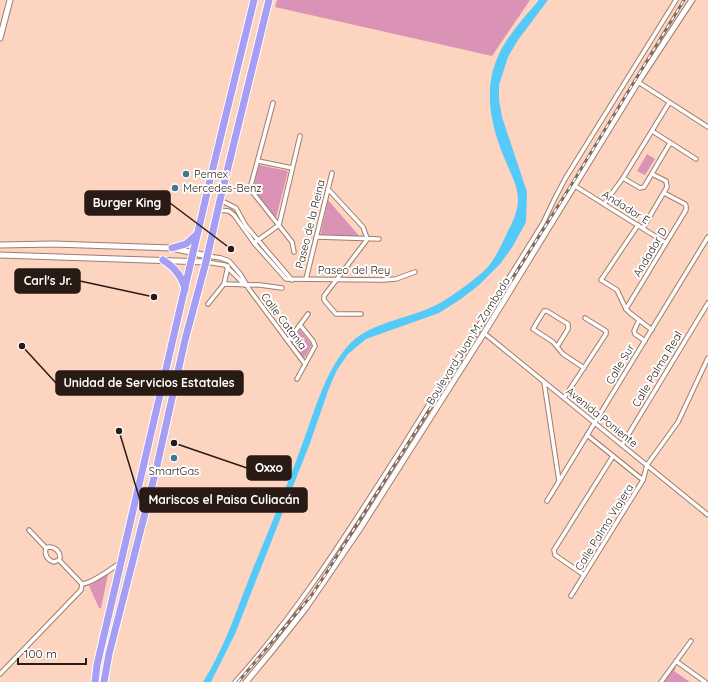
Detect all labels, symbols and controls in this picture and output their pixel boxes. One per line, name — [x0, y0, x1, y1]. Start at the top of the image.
place label: Pemex — [194, 167, 228, 181]
marker: Pemex — [181, 169, 191, 179]
street label: Paseo de la Reina — [292, 178, 328, 270]
place label: Mercedes-Benz — [183, 181, 262, 195]
marker: Mercedes-Benz — [170, 183, 180, 193]
street label: Andador E — [600, 187, 652, 227]
callout: Burger King — [85, 191, 170, 215]
text: Burger King — [93, 195, 161, 210]
street label: Andador D — [630, 225, 670, 279]
street label: Paseo del Rey — [318, 263, 390, 277]
callout: Carl's Jr. — [15, 269, 80, 293]
text: Carl's Jr. — [24, 273, 72, 288]
street label: Boulevard Juan M. Zambada — [423, 275, 513, 407]
street label: Calle Catania — [258, 290, 310, 352]
street label: Calle Palma Real — [629, 328, 685, 410]
street label: Calle Sur — [602, 341, 638, 387]
callout: Unidad de Servicios Estatales — [56, 371, 243, 395]
text: Unidad de Servicios Estatales — [63, 375, 235, 390]
street label: Avenida Poniente — [563, 384, 641, 450]
marker: SmartGas — [169, 453, 179, 463]
callout: Oxxo — [247, 456, 291, 480]
text: Oxxo — [255, 460, 284, 475]
place label: SmartGas — [149, 464, 199, 478]
street label: Calle Palma Viajera — [572, 481, 636, 573]
callout: Mariscos el Paisa Culiacán — [140, 488, 307, 512]
text: Mariscos el Paisa Culiacán — [148, 492, 300, 507]
scale bar — [18, 640, 86, 666]
text: 100 m — [24, 646, 57, 661]

